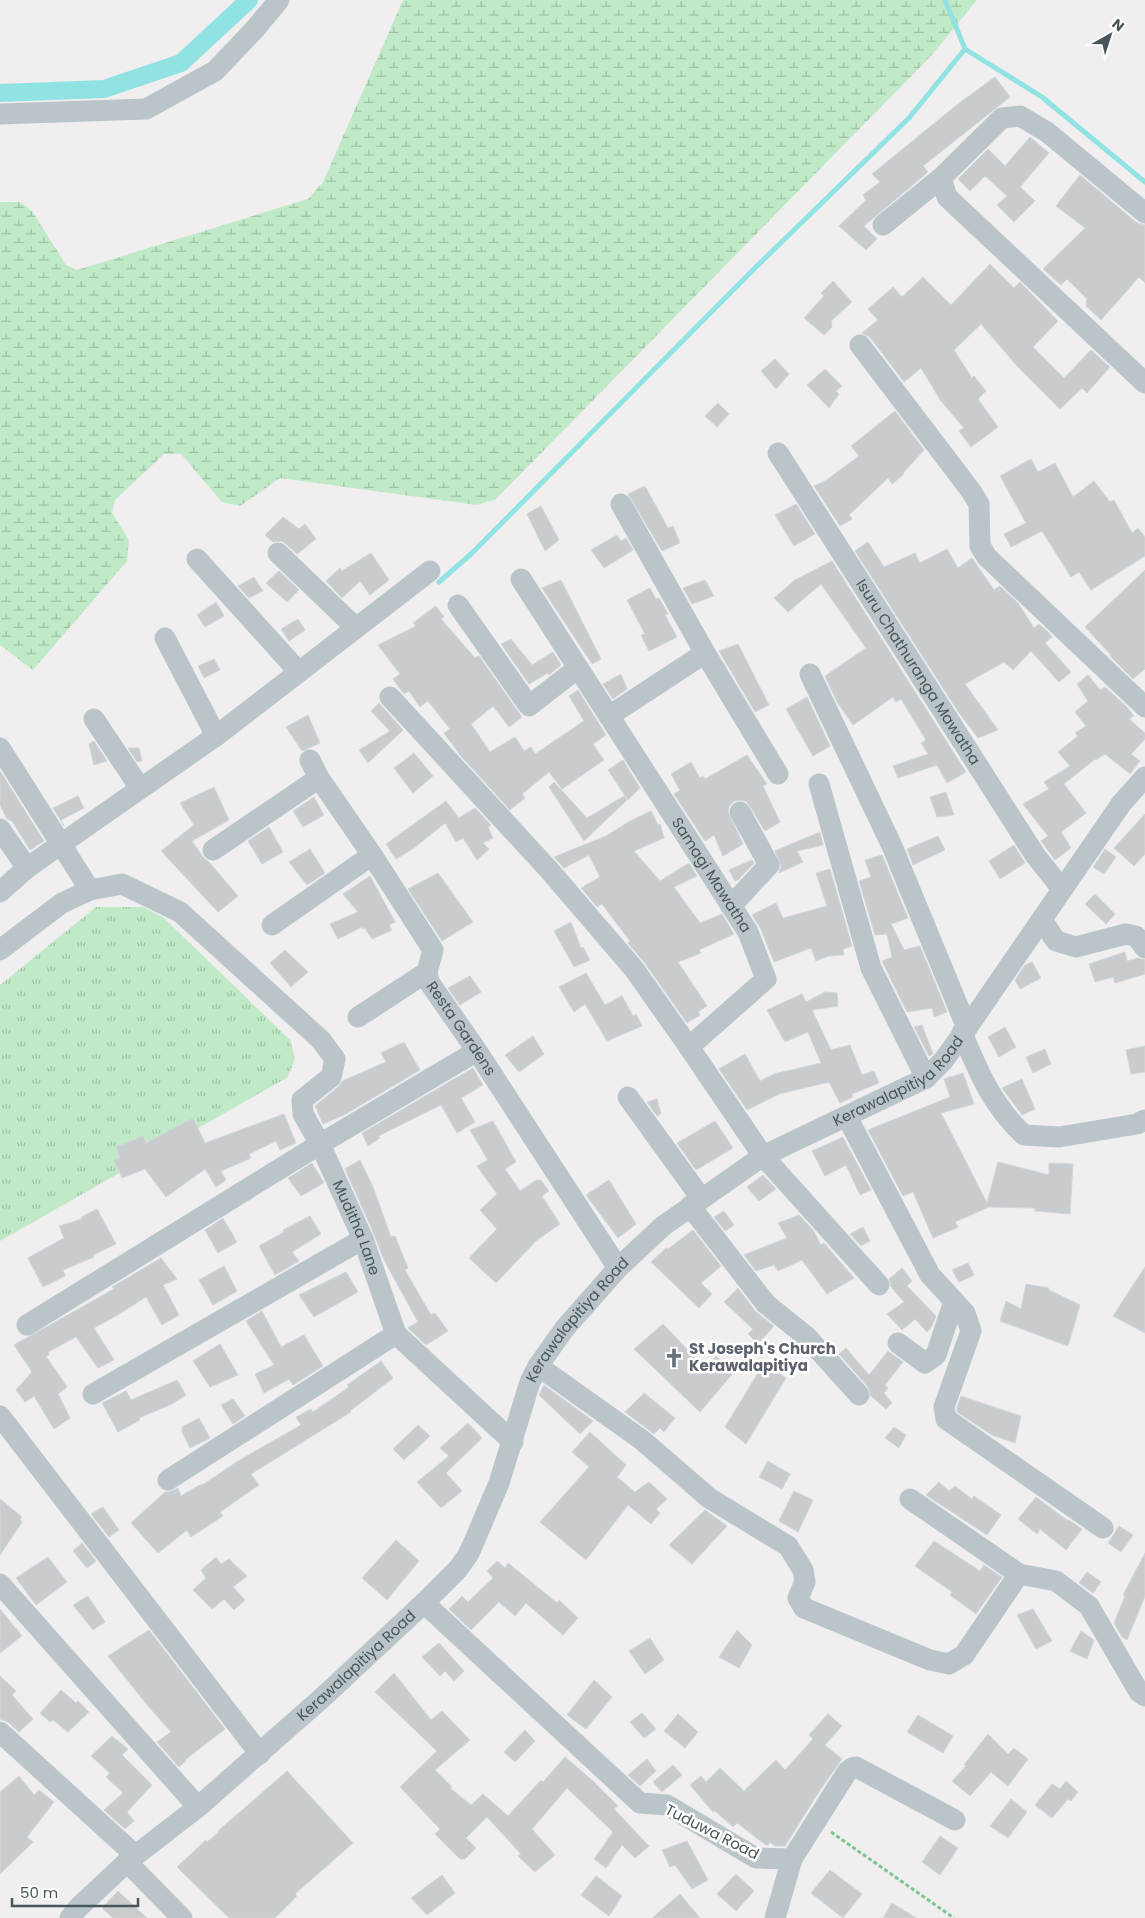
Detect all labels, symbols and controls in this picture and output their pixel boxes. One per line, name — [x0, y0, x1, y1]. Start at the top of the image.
north arrow — [1085, 10, 1135, 60]
text: N — [1108, 14, 1129, 36]
street label: Isuru Chathuranga Mawatha — [851, 575, 986, 769]
street label: Samagi Mawatha — [667, 813, 757, 936]
street label: Resta Gardens — [422, 977, 501, 1080]
street label: Kerawalapitiya Road — [829, 1031, 968, 1131]
street label: Muditha Lane — [328, 1177, 386, 1278]
street label: Kerawalapitiya Road — [521, 1252, 633, 1386]
place label: St Joseph's Church Kerawalapitiya — [689, 1338, 836, 1376]
church icon: St Joseph's Church Kerawalapitiya — [663, 1347, 685, 1369]
street label: Kerawalapitiya Road — [292, 1605, 420, 1726]
street label: Tuduwa Road — [662, 1799, 763, 1864]
scale bar — [12, 1876, 139, 1908]
text: 50 m — [20, 1882, 58, 1903]

